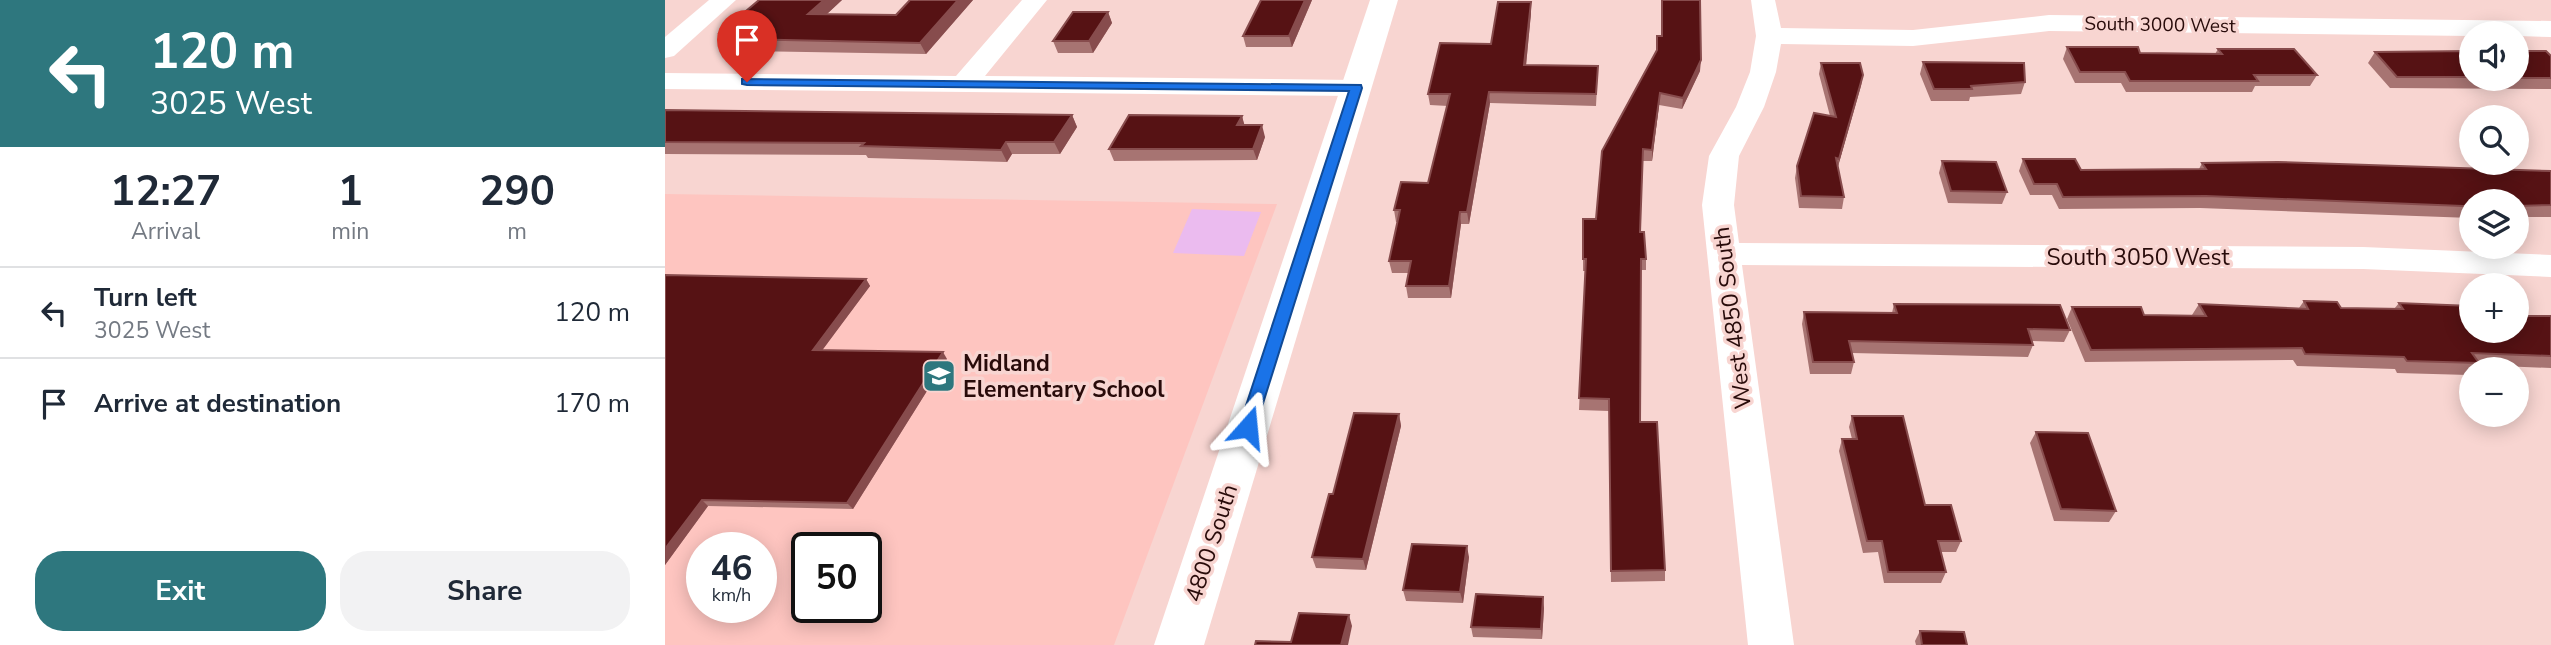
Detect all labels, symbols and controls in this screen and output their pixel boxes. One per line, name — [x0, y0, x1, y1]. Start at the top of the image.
pin — [717, 10, 777, 82]
street label: South 3000 West — [2084, 11, 2236, 39]
text: 120 m — [150, 18, 294, 85]
icon: arrive — [728, 21, 766, 59]
map controls — [2459, 21, 2529, 427]
button: sound — [2459, 21, 2529, 91]
icon: left — [35, 28, 126, 119]
text: 3025 West — [150, 82, 312, 125]
button: search — [2459, 105, 2529, 175]
text: 12:27 — [110, 163, 221, 220]
text: 1 — [338, 163, 363, 220]
text: 290 — [479, 163, 555, 220]
button: layers — [2459, 189, 2529, 259]
text: Arrival — [131, 216, 200, 247]
text: min — [331, 216, 369, 247]
text: m — [507, 216, 527, 247]
street label: West 4850 South — [1706, 225, 1759, 411]
street label: South 3050 West — [2046, 242, 2231, 273]
button: + — [2459, 273, 2529, 343]
text: Turn left — [94, 280, 197, 315]
icon: left — [35, 294, 73, 332]
text: 120 m — [554, 295, 630, 330]
text: 3025 West — [94, 315, 210, 346]
place label: Midland Elementary School — [963, 348, 1165, 405]
school or university icon: Midland Elementary School — [920, 357, 958, 395]
button: − — [2459, 357, 2529, 427]
icon: arrive — [35, 385, 73, 423]
text: Arrive at destination — [94, 386, 341, 421]
text: 170 m — [554, 386, 630, 421]
position arrow — [1211, 390, 1285, 464]
street label: 4800 South — [1178, 480, 1245, 606]
speed limit sign: 50 — [791, 532, 882, 623]
text: 46 — [710, 545, 753, 592]
button: Exit — [35, 551, 326, 631]
button: Share — [340, 551, 630, 631]
text: km/h — [712, 583, 751, 607]

